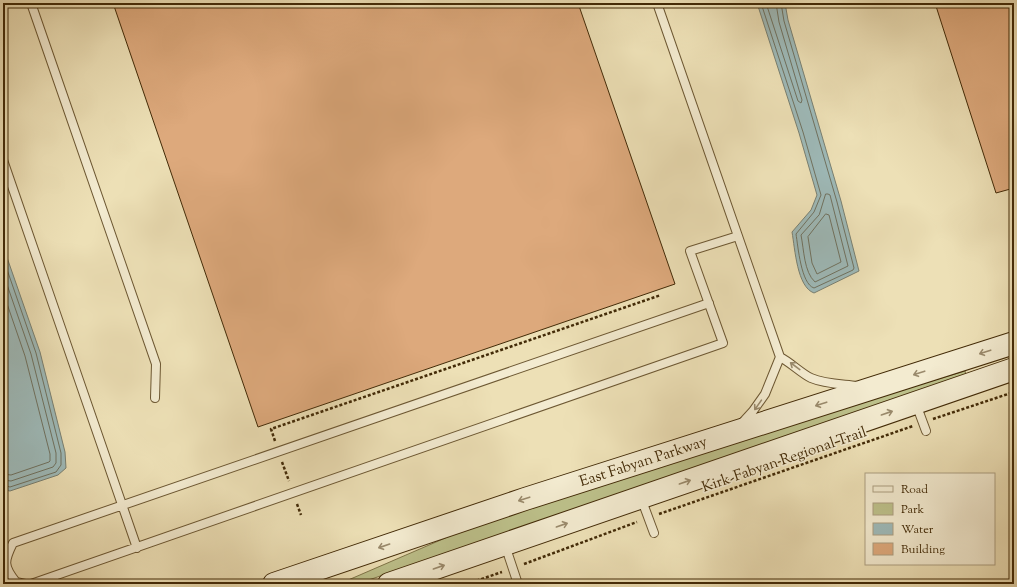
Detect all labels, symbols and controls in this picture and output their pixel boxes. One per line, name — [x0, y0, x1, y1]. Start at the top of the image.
one-way arrow — [979, 348, 991, 356]
one-way arrow — [790, 362, 801, 370]
one-way arrow — [912, 370, 925, 377]
one-way arrow — [754, 399, 762, 410]
one-way arrow — [814, 401, 827, 408]
one-way arrow — [880, 409, 893, 416]
street label: Kirk-Fabyan Regional Trail — [699, 422, 870, 499]
street label: East Fabyan Parkway — [577, 432, 710, 493]
legend — [865, 473, 995, 565]
one-way arrow — [678, 478, 690, 486]
text: Road — [901, 481, 928, 499]
one-way arrow — [518, 496, 530, 504]
text: Park — [901, 501, 924, 519]
one-way arrow — [555, 520, 567, 528]
text: Water — [901, 521, 934, 539]
text: Building — [901, 541, 945, 559]
one-way arrow — [378, 543, 391, 550]
one-way arrow — [432, 562, 444, 570]

